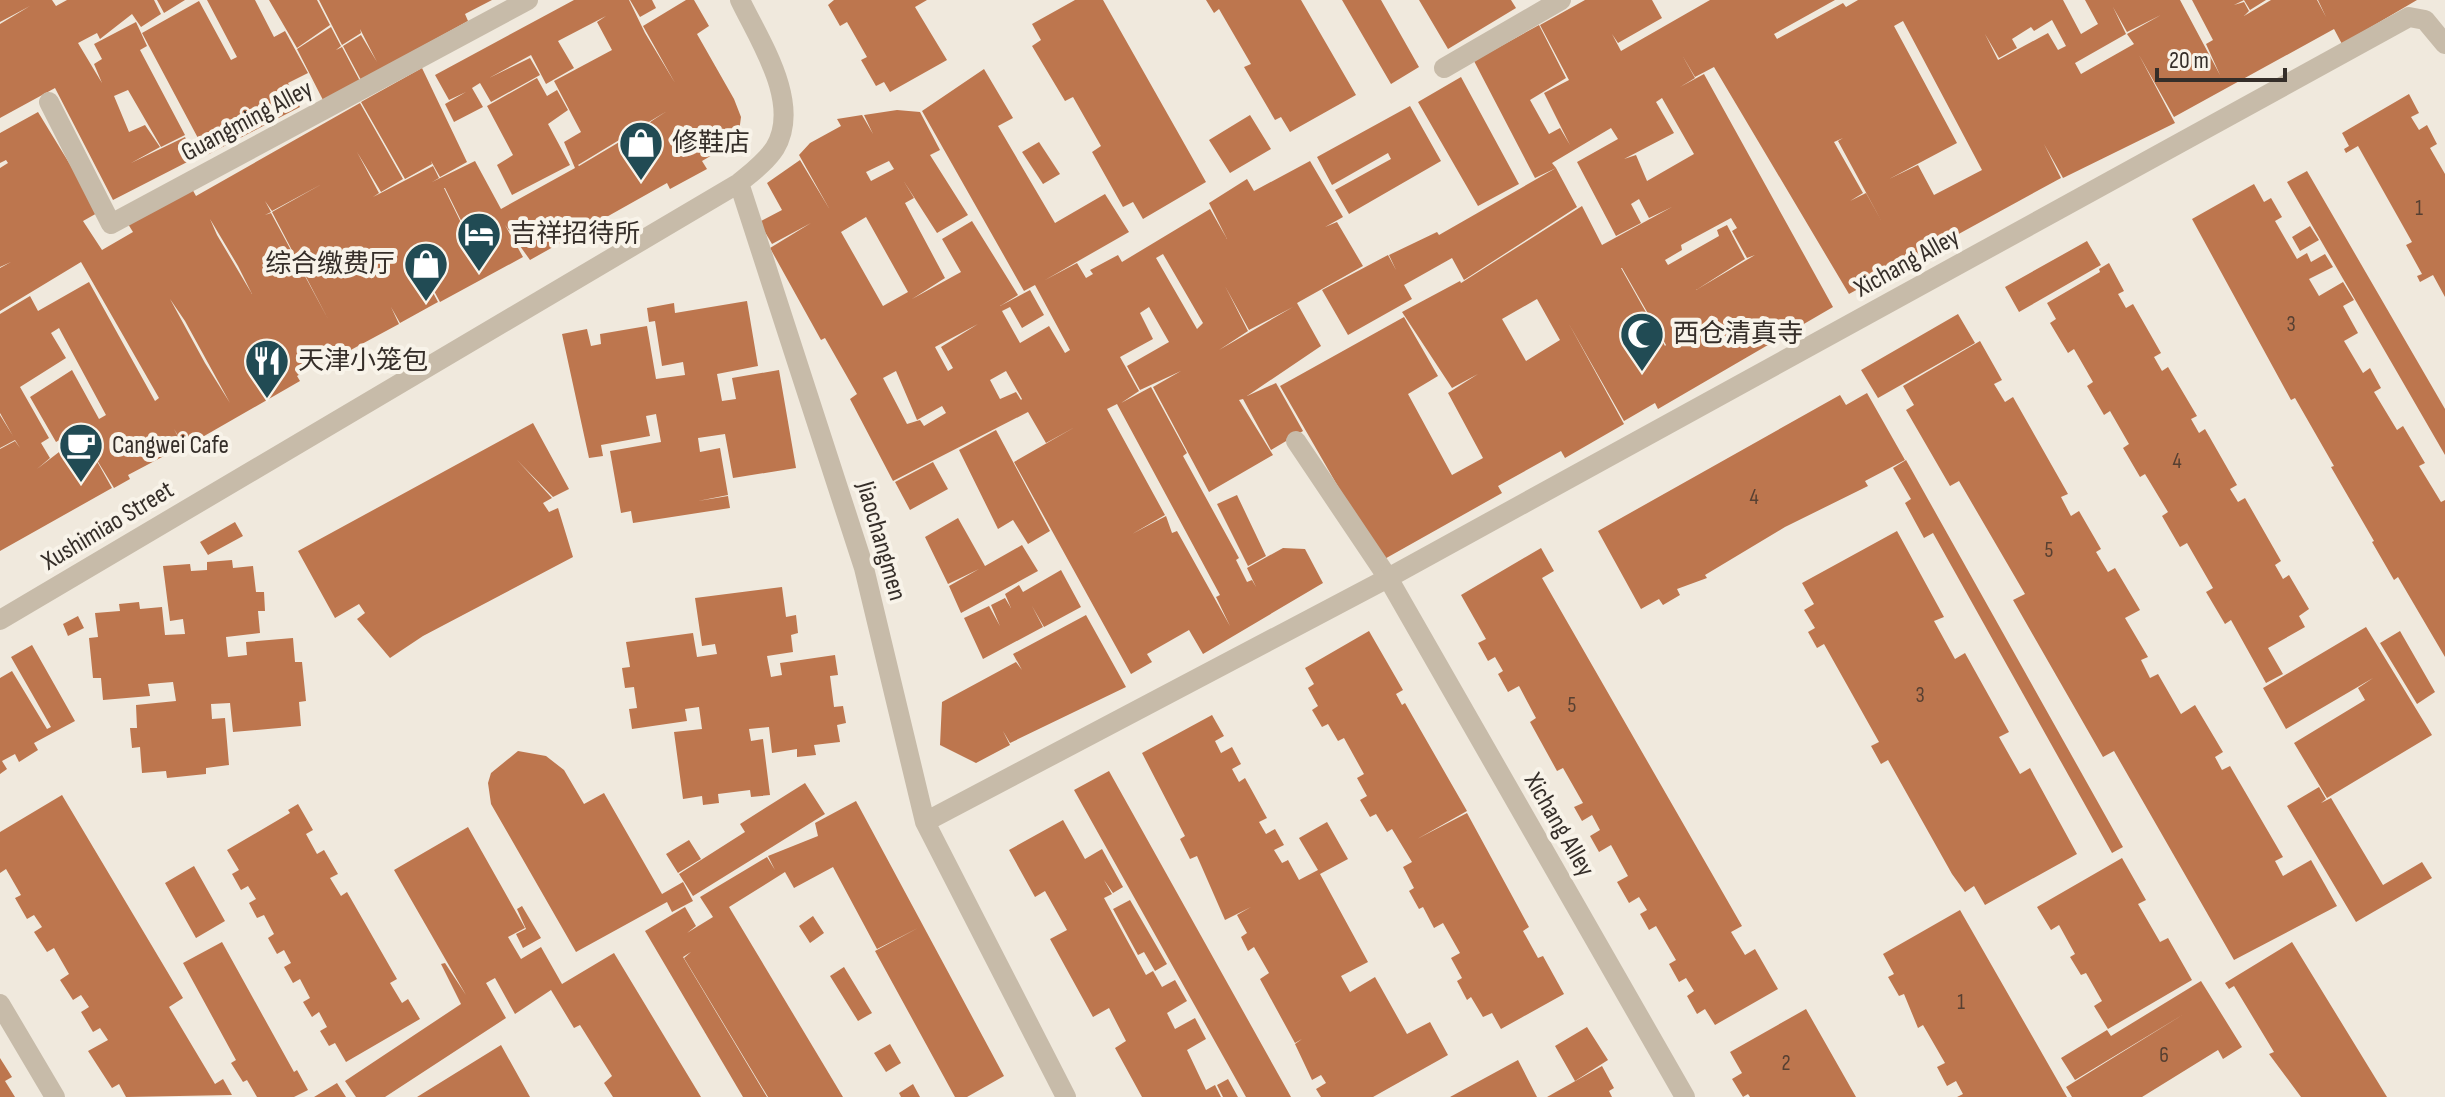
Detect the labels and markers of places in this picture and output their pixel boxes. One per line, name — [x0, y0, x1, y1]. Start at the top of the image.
shop icon: 修鞋店 — [617, 119, 665, 182]
place label: 修鞋店 — [672, 128, 750, 159]
hotel icon: 吉祥招待所 — [455, 210, 503, 273]
place label: 吉祥招待所 — [510, 219, 640, 250]
shop icon: 综合缴费厅 — [402, 240, 450, 303]
place label: 综合缴费厅 — [265, 249, 395, 280]
mosque icon: 西仓清真寺 — [1618, 310, 1666, 373]
place label: 西仓清真寺 — [1673, 319, 1803, 350]
restaurant icon: 天津小笼包 — [243, 337, 291, 400]
place label: 天津小笼包 — [298, 346, 428, 377]
cafe icon: Cangwei Cafe — [57, 421, 105, 484]
place label: Cangwei Cafe — [112, 430, 229, 461]

